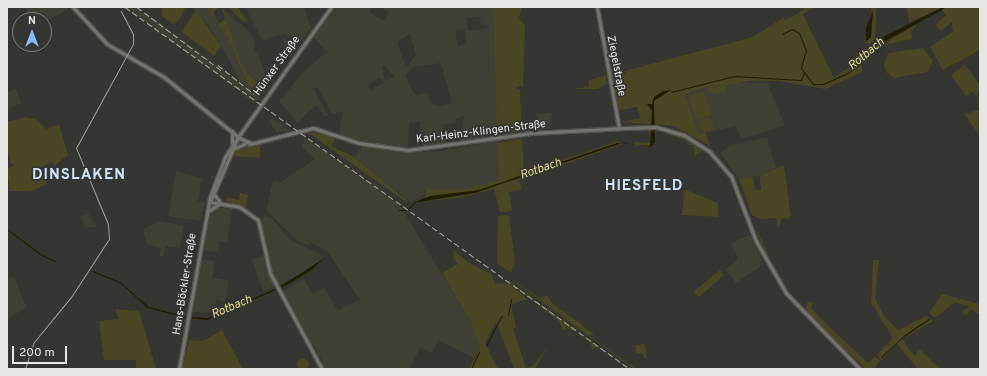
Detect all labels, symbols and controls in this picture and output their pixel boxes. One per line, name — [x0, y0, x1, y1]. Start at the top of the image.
north arrow — [12, 12, 52, 52]
text: N — [28, 14, 36, 28]
street label: Hünxer Straße — [251, 34, 303, 98]
street label: Ziegelstraße — [604, 35, 628, 97]
water label: Rotbach — [846, 36, 888, 74]
street label: Karl-Heinz-Klingen-Straße — [415, 117, 547, 147]
water label: Rotbach — [518, 156, 564, 184]
district label: DINSLAKEN — [32, 167, 126, 185]
district label: HIESFELD — [605, 178, 683, 196]
street label: Hans-Böckler-Straße — [170, 232, 200, 336]
water label: Rotbach — [210, 293, 254, 323]
scale bar — [14, 338, 69, 364]
text: 200 m — [19, 345, 55, 361]

